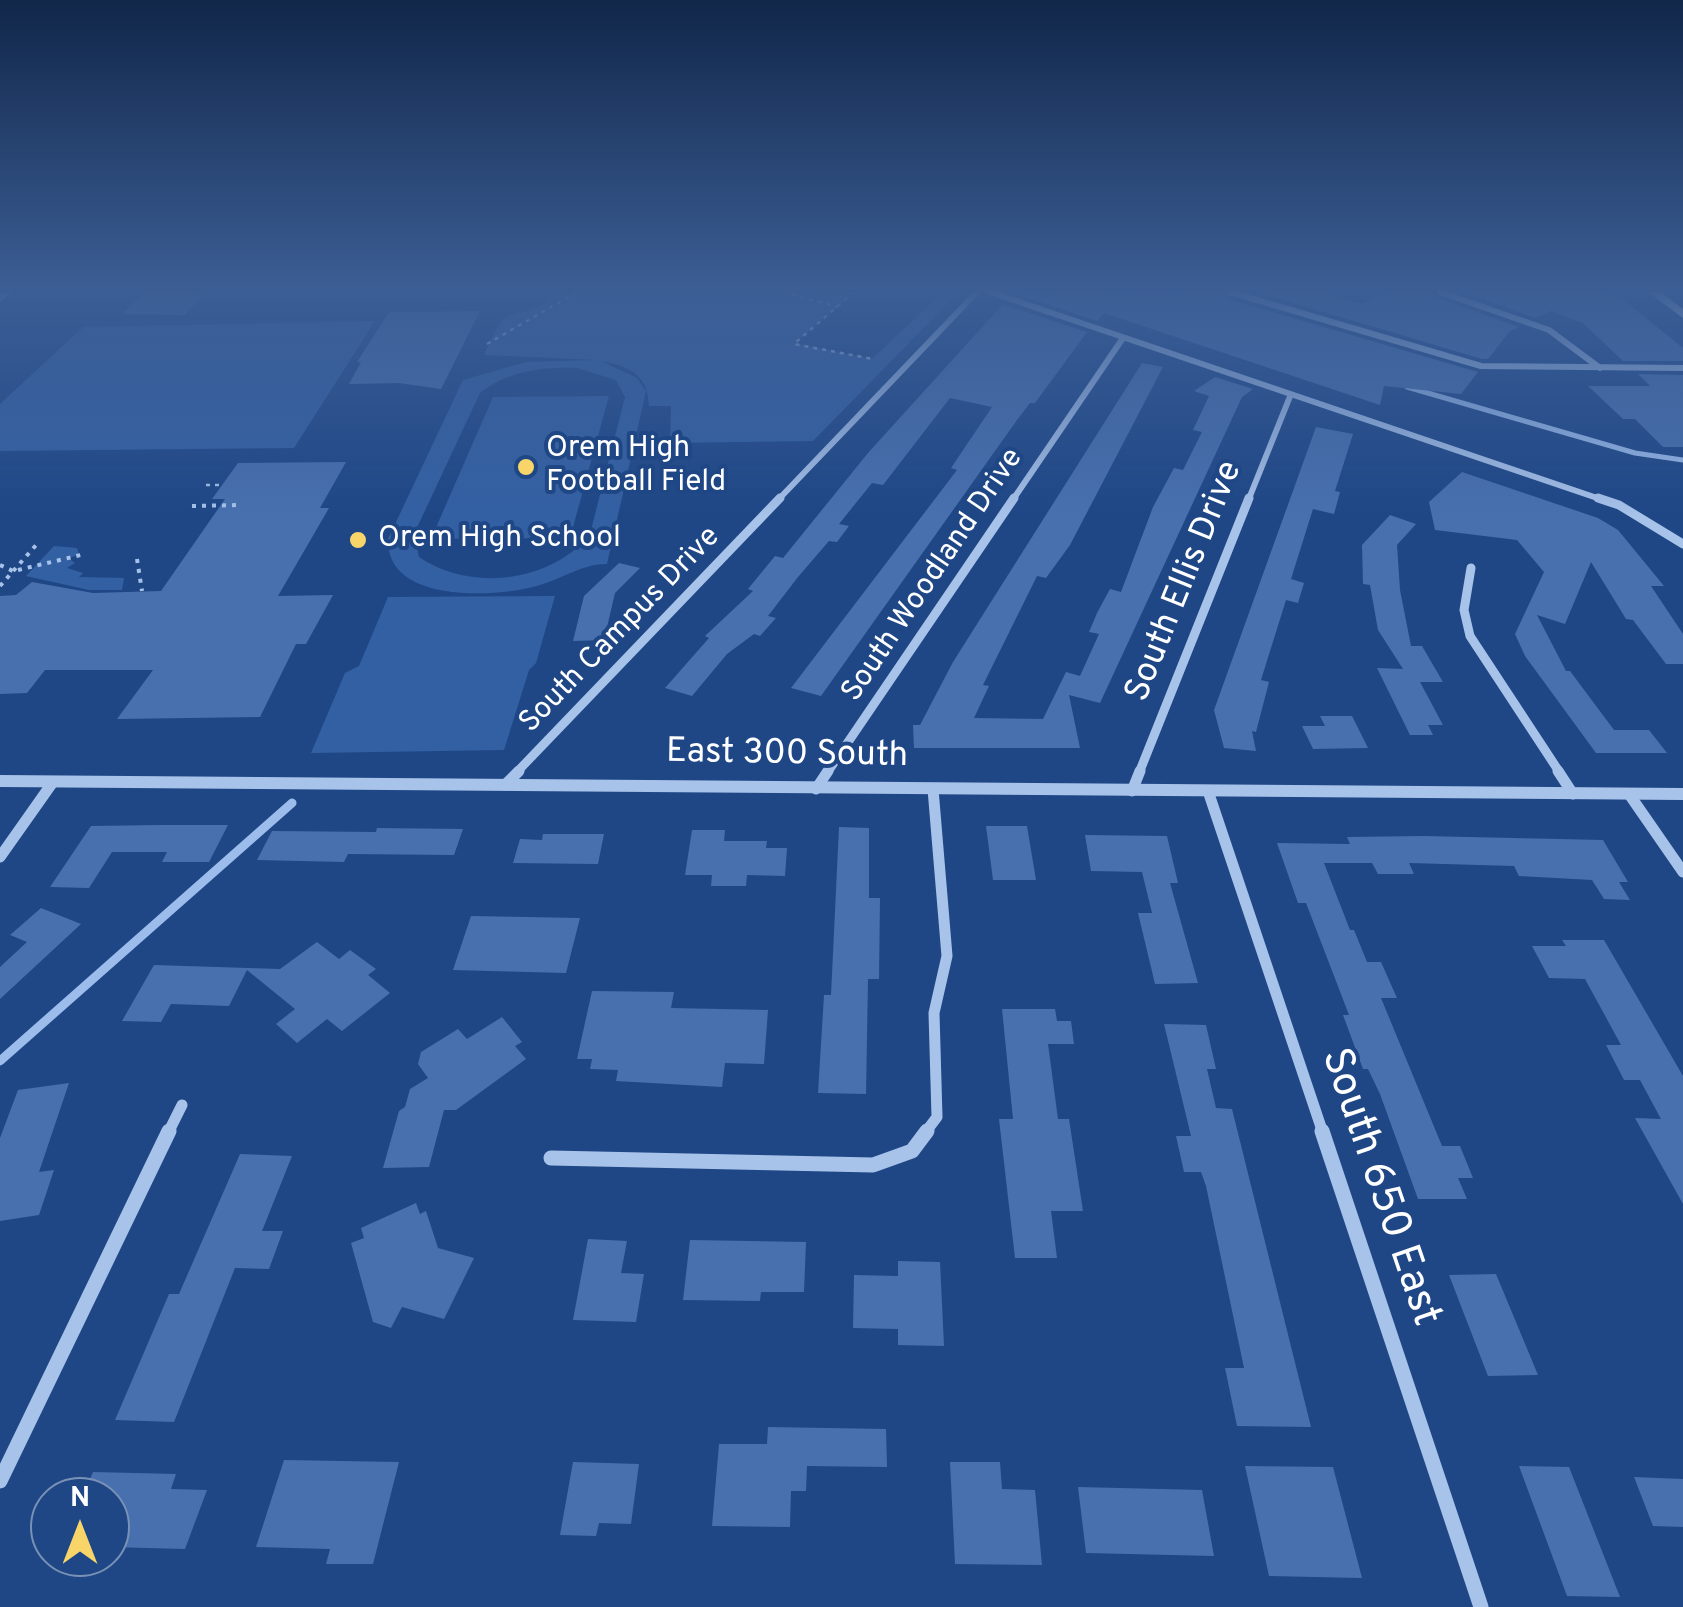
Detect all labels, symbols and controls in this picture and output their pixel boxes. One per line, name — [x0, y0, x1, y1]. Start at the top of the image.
place label: Orem High Football Field — [546, 432, 726, 502]
street label: South Woodland Drive — [836, 442, 1032, 710]
marker: Orem High Football Field — [515, 456, 537, 478]
street label: South Ellis Drive — [1119, 456, 1253, 708]
street label: South Campus Drive — [513, 520, 729, 742]
place label: Orem High School — [378, 522, 621, 558]
marker: Orem High School — [347, 529, 369, 551]
street label: East 300 South — [666, 733, 908, 779]
street label: South 650 East — [1307, 1043, 1449, 1333]
north arrow — [30, 1477, 130, 1577]
text: N — [70, 1481, 90, 1517]

